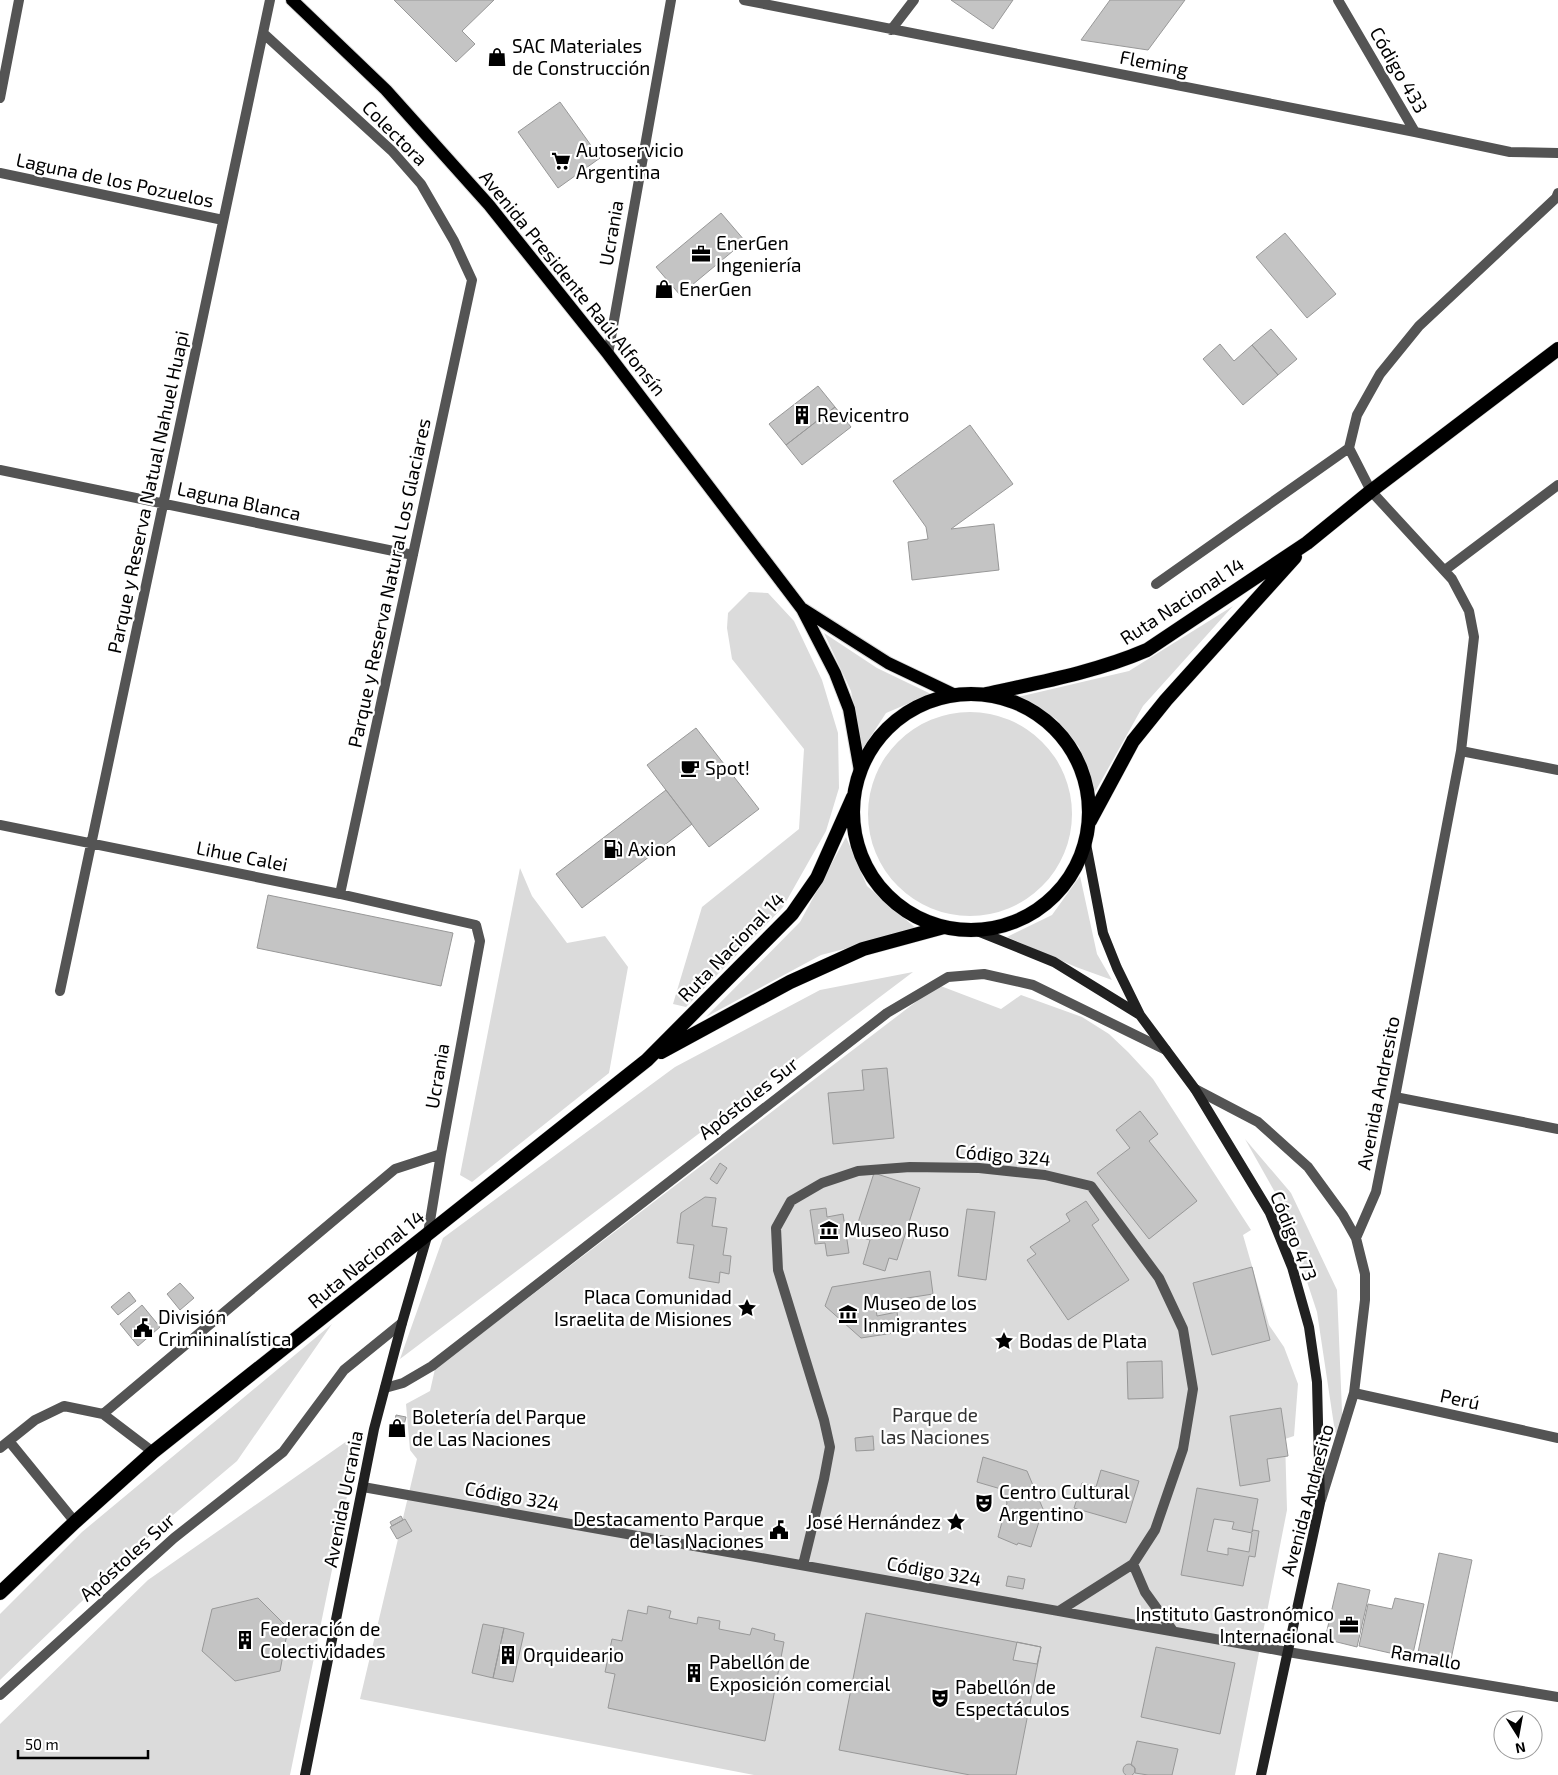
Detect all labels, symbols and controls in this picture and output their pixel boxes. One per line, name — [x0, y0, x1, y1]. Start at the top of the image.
street label: Código 433 — [1366, 23, 1433, 117]
place label: SAC Materiales de Construcción — [512, 34, 650, 79]
street label: Fleming — [1118, 45, 1191, 80]
shop icon: SAC Materiales de Construcción — [486, 46, 508, 68]
street label: Colectora — [358, 95, 433, 170]
place label: Autoservicio Argentina — [576, 138, 684, 183]
street label: Laguna de los Pozuelos — [14, 147, 216, 212]
supermarket icon: Autoservicio Argentina — [550, 150, 572, 172]
street label: Avenida Presidente Raúl Alfonsín — [475, 165, 672, 400]
street label: Ucrania — [593, 198, 628, 268]
place label: EnerGen Ingeniería — [716, 231, 801, 276]
office icon: EnerGen Ingeniería — [690, 243, 712, 265]
place label: EnerGen — [679, 277, 752, 300]
shop icon: EnerGen — [653, 278, 675, 300]
street label: Parque y Reserva Natual Nahuel Huapi — [102, 328, 193, 655]
place label: Revicentro — [817, 403, 909, 426]
building icon: Revicentro — [791, 404, 813, 426]
street label: Parque y Reserva Natural Los Glaciares — [342, 416, 435, 750]
street label: Laguna Blanca — [175, 476, 303, 525]
street label: Ruta Nacional 14 — [1115, 552, 1248, 649]
place label: Spot! — [705, 756, 750, 779]
cafe icon: Spot! — [679, 757, 701, 779]
street label: Lihue Calei — [194, 835, 290, 876]
place label: Axion — [628, 837, 676, 860]
fuel station icon: Axion — [602, 838, 624, 860]
street label: Ruta Nacional 14 — [673, 887, 789, 1006]
street label: Avenida Andresito — [1351, 1014, 1404, 1172]
street label: Ucrania — [419, 1041, 454, 1111]
street label: Apóstoles Sur — [693, 1051, 802, 1144]
street label: Código 324 — [954, 1139, 1052, 1170]
street label: Código 473 — [1266, 1188, 1323, 1284]
street label: Ruta Nacional 14 — [303, 1205, 429, 1313]
place label: Museo Ruso — [844, 1218, 949, 1241]
museum icon: Museo Ruso — [818, 1219, 840, 1241]
place label: Placa Comunidad Israelita de Misiones — [554, 1285, 732, 1330]
place label: Museo de los Inmigrantes — [863, 1291, 977, 1336]
place icon: Placa Comunidad Israelita de Misiones — [736, 1297, 758, 1319]
museum icon: Museo de los Inmigrantes — [837, 1303, 859, 1325]
place label: División Crimininalística — [158, 1305, 291, 1350]
public building icon: División Crimininalística — [132, 1317, 154, 1339]
place label: Bodas de Plata — [1019, 1329, 1147, 1352]
place icon: Bodas de Plata — [993, 1330, 1015, 1352]
street label: Perú — [1438, 1383, 1482, 1414]
park label: Parque de las Naciones — [880, 1403, 990, 1448]
place label: Boletería del Parque de Las Naciones — [412, 1405, 586, 1450]
shop icon: Boletería del Parque de Las Naciones — [386, 1417, 408, 1439]
street label: Avenida Andresito — [1275, 1421, 1338, 1578]
street label: Avenida Ucrania — [318, 1428, 367, 1569]
street label: Código 324 — [463, 1476, 561, 1515]
place label: Centro Cultural Argentino — [999, 1480, 1130, 1525]
theatre icon: Centro Cultural Argentino — [973, 1492, 995, 1514]
place label: Destacamento Parque de las Naciones — [573, 1507, 764, 1552]
street label: Apóstoles Sur — [74, 1508, 179, 1605]
place label: José Hernández — [806, 1510, 941, 1533]
place icon: José Hernández — [945, 1511, 967, 1533]
public building icon: Destacamento Parque de las Naciones — [768, 1519, 790, 1541]
street label: Código 324 — [885, 1551, 983, 1590]
place label: Instituto Gastronómico Internacional — [1136, 1602, 1334, 1647]
office icon: Instituto Gastronómico Internacional — [1338, 1614, 1360, 1636]
place label: Federación de Colectividades — [260, 1617, 386, 1662]
building icon: Federación de Colectividades — [234, 1629, 256, 1651]
street label: Ramallo — [1389, 1639, 1463, 1674]
place label: Orquideario — [523, 1643, 624, 1666]
building icon: Orquideario — [497, 1644, 519, 1666]
place label: Pabellón de Exposición comercial — [709, 1650, 891, 1695]
building icon: Pabellón de Exposición comercial — [683, 1662, 705, 1684]
place label: Pabellón de Espectáculos — [955, 1675, 1070, 1720]
theatre icon: Pabellón de Espectáculos — [929, 1687, 951, 1709]
north arrow — [1493, 1710, 1543, 1760]
scale bar — [18, 1728, 148, 1760]
text: 50 m — [25, 1735, 59, 1753]
text: N — [1514, 1739, 1527, 1758]

